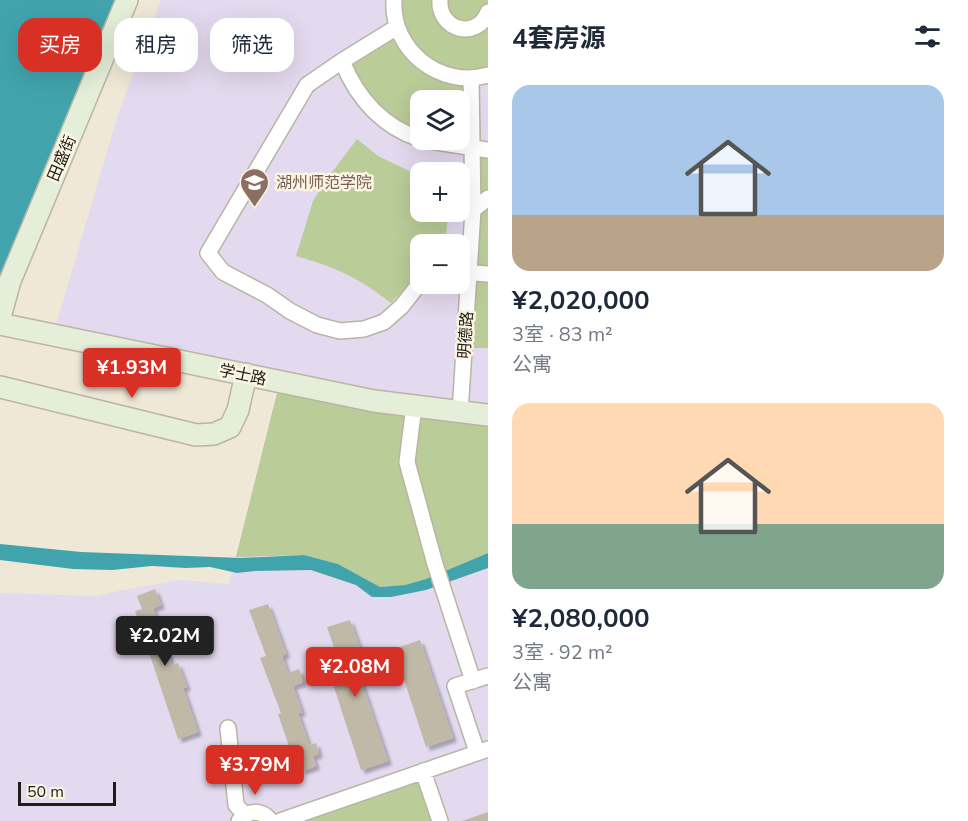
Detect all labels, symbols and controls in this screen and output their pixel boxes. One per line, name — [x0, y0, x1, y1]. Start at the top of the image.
chip: 买房 — [18, 18, 102, 72]
chip: 租房 — [114, 18, 198, 72]
chip: 筛选 — [210, 18, 294, 72]
icon: filters — [911, 20, 944, 53]
text: 4套房源 — [512, 21, 606, 56]
map controls — [410, 90, 470, 294]
button: layers — [410, 90, 470, 150]
icon: home — [674, 124, 782, 232]
street label: 田盛街 — [42, 132, 81, 185]
button: + — [410, 162, 470, 222]
school or university icon: 湖州师范学院 — [239, 166, 271, 208]
place label: 湖州师范学院 — [276, 172, 372, 194]
button: − — [410, 234, 470, 294]
text: ¥2,020,000 — [512, 283, 650, 318]
street label: 明德路 — [453, 310, 479, 360]
text: 3室 · 83 m² — [512, 321, 613, 348]
pin: ¥1.93M — [83, 348, 181, 399]
text: 公寓 — [512, 351, 552, 378]
text: ¥1.93M — [97, 354, 167, 381]
street label: 学士路 — [217, 359, 269, 391]
icon: home — [674, 442, 782, 550]
text: ¥2,080,000 — [512, 601, 650, 636]
pin: ¥2.02M — [116, 616, 214, 667]
text: ¥2.02M — [130, 622, 200, 649]
text: 3室 · 92 m² — [512, 639, 613, 666]
pin: ¥2.08M — [306, 647, 404, 698]
text: ¥2.08M — [320, 653, 390, 680]
text: 公寓 — [512, 669, 552, 696]
pin: ¥3.79M — [206, 745, 304, 796]
text: ¥3.79M — [220, 751, 290, 778]
scale bar — [18, 779, 116, 806]
text: 50 m — [27, 781, 64, 803]

